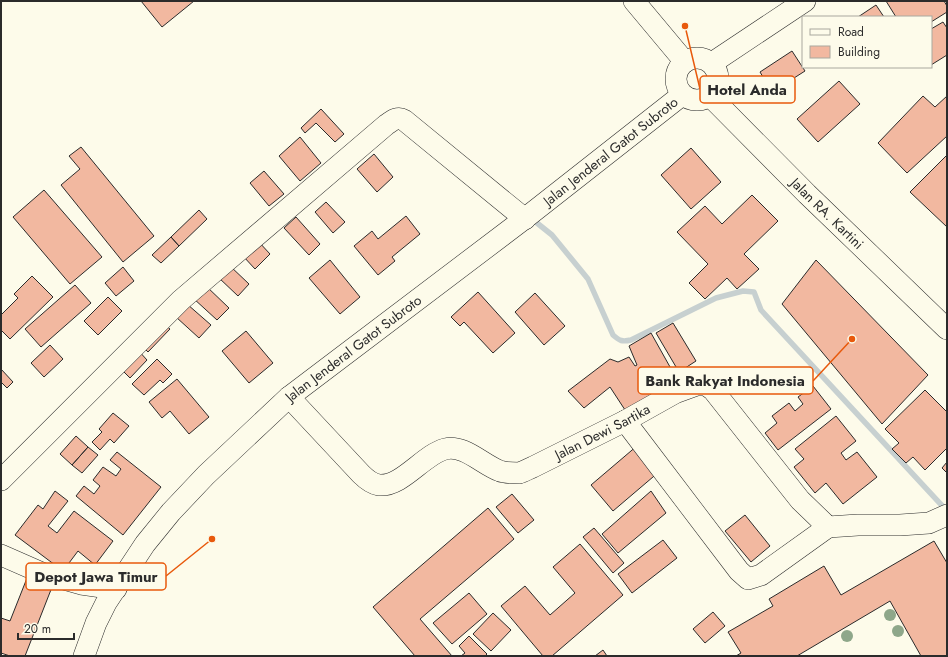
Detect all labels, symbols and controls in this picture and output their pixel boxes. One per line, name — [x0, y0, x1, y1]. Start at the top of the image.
legend — [802, 16, 932, 68]
text: Road — [838, 23, 864, 41]
text: Building — [838, 43, 880, 61]
callout: Hotel Anda — [700, 76, 795, 103]
text: Hotel Anda — [707, 79, 787, 101]
street label: Jalan Jenderal Gatot Subroto — [537, 92, 682, 212]
street label: Jalan RA. Kartini — [785, 172, 868, 254]
street label: Jalan Jenderal Gatot Subroto — [279, 290, 426, 407]
callout: Bank Rakyat Indonesia — [638, 367, 813, 394]
text: Bank Rakyat Indonesia — [645, 370, 805, 392]
street label: Jalan Dewi Sartika — [549, 399, 654, 465]
callout: Depot Jawa Timur — [26, 563, 166, 590]
text: Depot Jawa Timur — [34, 566, 159, 588]
scale bar — [18, 615, 74, 641]
text: 20 m — [24, 620, 51, 638]

